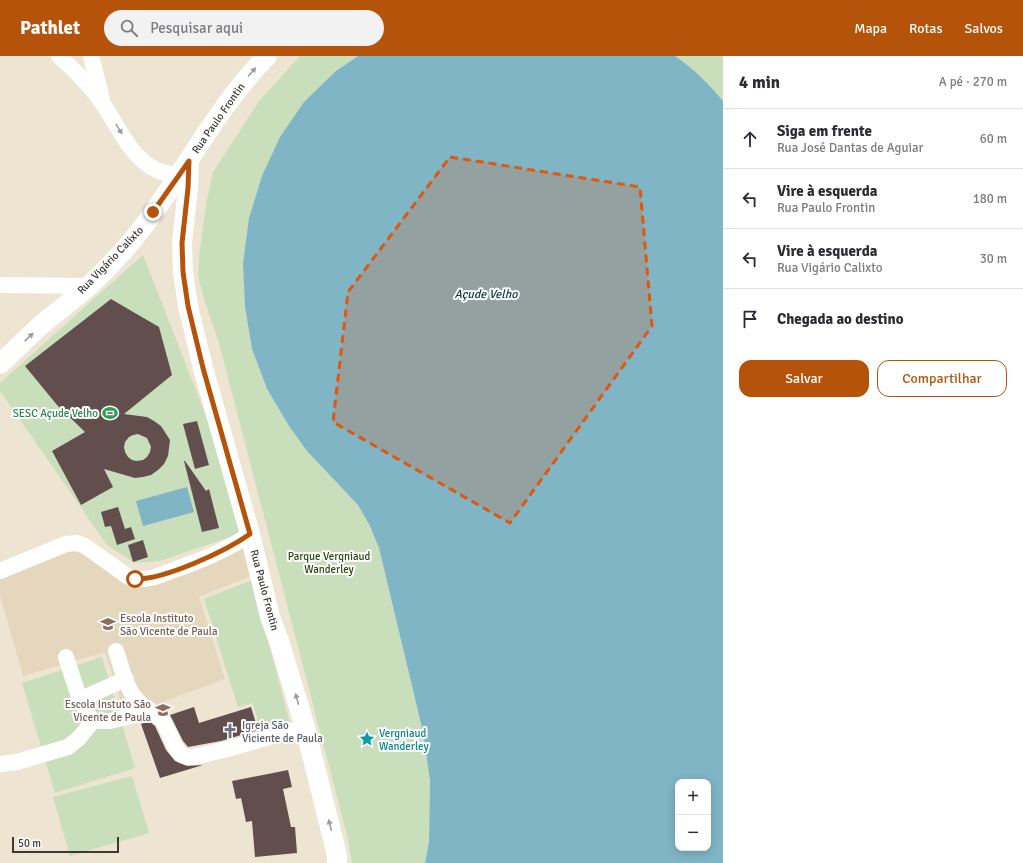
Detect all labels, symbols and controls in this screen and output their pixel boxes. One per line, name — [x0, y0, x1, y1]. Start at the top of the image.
search box — [104, 10, 384, 46]
text: Pathlet — [20, 16, 80, 40]
icon: search — [118, 17, 140, 39]
text: Pesquisar aqui — [150, 19, 243, 37]
text: Mapa — [854, 20, 887, 37]
text: Rotas — [909, 20, 943, 37]
text: Salvos — [965, 20, 1003, 37]
one-way arrow — [247, 67, 256, 78]
text: 4 min — [739, 72, 780, 93]
text: A pé · 270 m — [939, 74, 1007, 90]
street label: Rua Paulo Frontin — [189, 80, 248, 156]
text: Siga em frente — [777, 122, 872, 140]
one-way arrow — [115, 124, 123, 134]
icon: ahead — [739, 128, 761, 150]
text: 60 m — [980, 131, 1007, 147]
text: Rua José Dantas de Aguiar — [777, 140, 923, 156]
text: Vire à esquerda — [777, 182, 877, 200]
icon: left — [739, 188, 761, 210]
text: 180 m — [973, 191, 1007, 207]
text: Rua Paulo Frontin — [777, 200, 875, 216]
route end — [144, 203, 162, 221]
street label: Rua Vigário Calixto — [75, 224, 146, 297]
text: Vire à esquerda — [777, 242, 877, 260]
icon: left — [739, 248, 761, 270]
text: 30 m — [980, 251, 1007, 267]
text: Rua Vigário Calixto — [777, 260, 882, 276]
water label: Açude Velho — [454, 287, 518, 302]
icon: arrive — [739, 308, 761, 330]
text: Chegada ao destino — [777, 310, 904, 328]
one-way arrow — [24, 332, 34, 342]
button: Salvar — [739, 360, 869, 397]
button: Compartilhar — [877, 360, 1007, 397]
sports icon: SESC Açude Velho — [101, 404, 119, 422]
place label: SESC Açude Velho — [13, 407, 98, 420]
street label: Rua Paulo Frontin — [247, 548, 282, 632]
park label: Parque Vergniaud Wanderley — [288, 550, 371, 576]
route start — [126, 570, 144, 588]
place label: Escola Instituto São Vicente de Paula — [120, 612, 218, 638]
school or university icon: Escola Instituto São Vicente de Paula — [99, 615, 117, 633]
one-way arrow — [294, 693, 300, 705]
place label: Escola Instuto São Vicente de Paula — [65, 698, 151, 724]
school or university icon: Escola Instuto São Vicente de Paula — [154, 701, 172, 719]
place label: Igreja São Viciente de Paula — [242, 719, 323, 745]
church icon: Igreja São Viciente de Paula — [221, 722, 239, 740]
place label: Vergniaud Wanderley — [379, 727, 429, 753]
place icon: Vergniaud Wanderley — [358, 730, 376, 748]
map controls — [675, 779, 711, 851]
button: + — [675, 779, 711, 815]
button: − — [675, 815, 711, 851]
one-way arrow — [326, 819, 332, 831]
scale bar — [12, 835, 119, 854]
text: 50 m — [18, 837, 41, 850]

